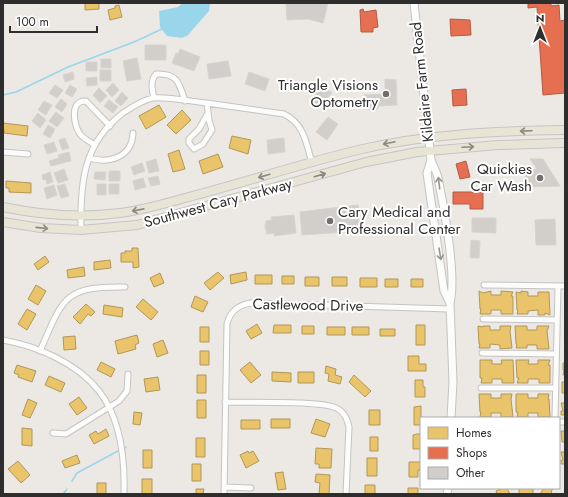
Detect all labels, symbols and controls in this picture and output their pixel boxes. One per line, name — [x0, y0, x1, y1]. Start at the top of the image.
scale bar — [10, 8, 97, 34]
north arrow — [520, 8, 560, 48]
text: N — [536, 10, 544, 26]
text: 100 m — [16, 13, 49, 31]
street label: Kildaire Farm Road — [405, 21, 439, 143]
place label: Triangle Visions Optometry — [278, 74, 378, 113]
marker: Triangle Visions Optometry — [381, 89, 391, 99]
one-way arrow — [520, 127, 533, 134]
one-way arrow — [383, 140, 396, 148]
one-way arrow — [462, 144, 475, 151]
place label: Quickies Car Wash — [470, 158, 532, 197]
one-way arrow — [313, 171, 326, 179]
street label: Southwest Cary Parkway — [141, 173, 295, 233]
one-way arrow — [257, 173, 270, 180]
marker: Quickies Car Wash — [535, 173, 545, 183]
one-way arrow — [435, 177, 442, 190]
place label: Cary Medical and Professional Center — [338, 201, 461, 240]
one-way arrow — [132, 206, 145, 214]
marker: Cary Medical and Professional Center — [325, 216, 335, 226]
one-way arrow — [35, 225, 48, 232]
one-way arrow — [436, 247, 444, 260]
street label: Castlewood Drive — [252, 293, 364, 317]
legend — [420, 417, 560, 489]
text: Homes — [456, 424, 492, 442]
text: Shops — [456, 444, 487, 462]
text: Other — [456, 464, 486, 482]

